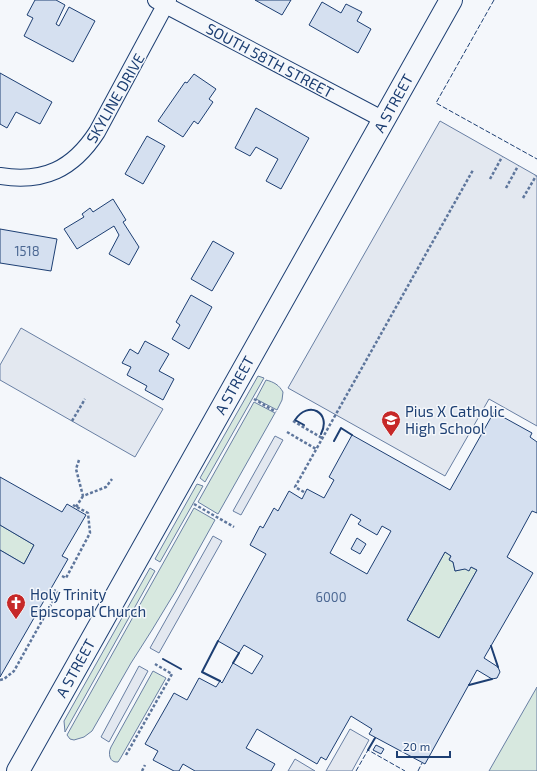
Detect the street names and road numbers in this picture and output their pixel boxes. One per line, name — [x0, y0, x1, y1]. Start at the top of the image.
street label: SOUTH 58TH STREET — [203, 19, 337, 101]
street label: SKYLINE DRIVE — [82, 50, 148, 146]
street label: A STREET — [370, 70, 417, 135]
street label: A STREET — [211, 352, 258, 417]
street label: A STREET — [52, 635, 99, 700]

